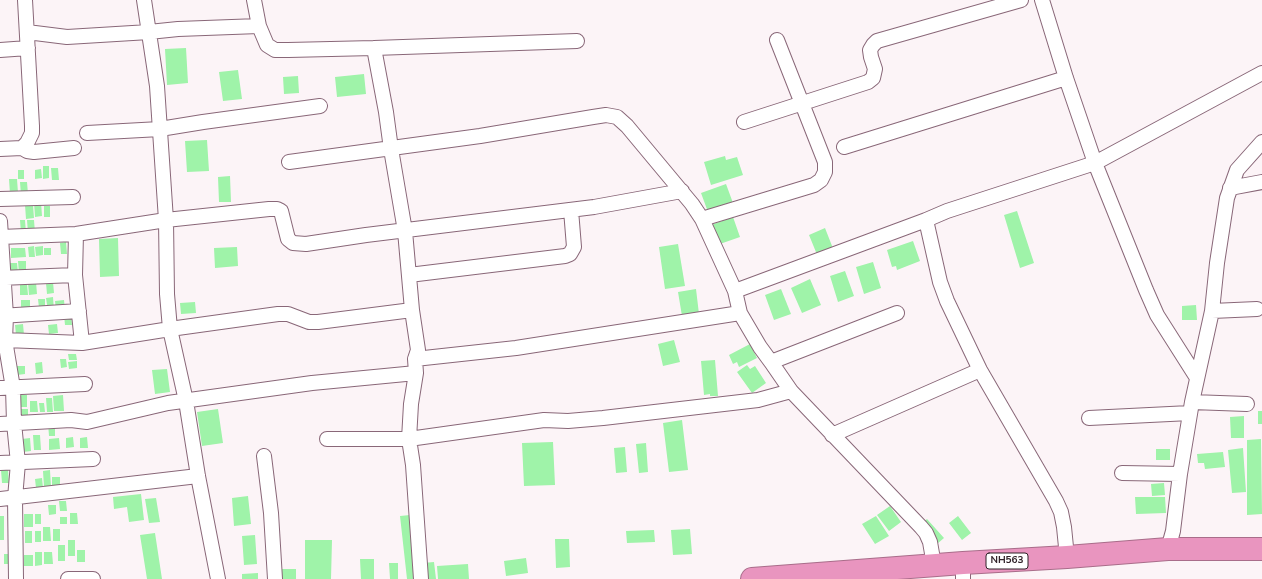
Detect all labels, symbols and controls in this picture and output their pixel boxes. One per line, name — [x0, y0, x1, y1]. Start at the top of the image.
road number: NH563 — [986, 553, 1028, 569]

